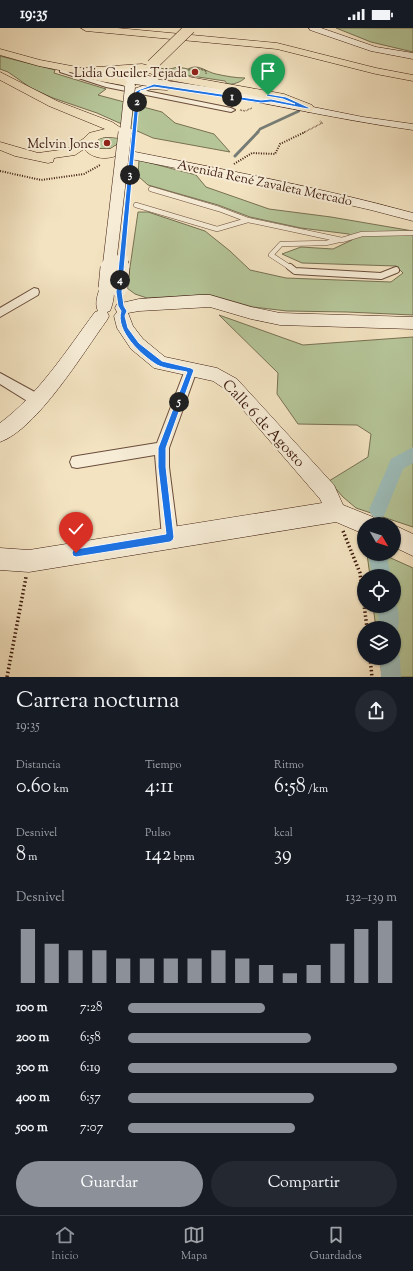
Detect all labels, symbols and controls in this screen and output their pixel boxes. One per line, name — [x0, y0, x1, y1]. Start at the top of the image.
text: 19:35 — [20, 4, 47, 25]
pin — [251, 54, 285, 95]
icon: arrive — [257, 60, 279, 82]
place label: Lidia Gueiler Tejada — [74, 65, 187, 83]
marker: Lidia Gueiler Tejada — [190, 67, 200, 77]
pin: 1 — [222, 87, 242, 107]
text: 1 — [230, 89, 234, 105]
pin: 2 — [127, 92, 147, 112]
text: 2 — [134, 94, 140, 110]
place label: Melvin Jones — [27, 136, 99, 154]
marker: Melvin Jones — [102, 138, 112, 148]
street label: Avenida René Zavaleta Mercado — [175, 157, 354, 211]
pin: 3 — [120, 165, 140, 185]
text: 3 — [128, 167, 132, 183]
pin: 4 — [110, 270, 130, 290]
text: 4 — [117, 272, 123, 288]
street label: Calle 6 de Agosto — [217, 376, 309, 472]
pin: 5 — [169, 392, 189, 412]
text: 5 — [177, 394, 181, 410]
pin — [59, 512, 93, 553]
north arrow — [357, 517, 401, 561]
map controls — [357, 517, 401, 665]
icon: check — [65, 518, 87, 540]
button: locate — [357, 569, 401, 613]
button: layers — [357, 621, 401, 665]
text: Carrera nocturna — [16, 686, 179, 718]
button: share — [355, 690, 397, 732]
text: 19:35 — [16, 717, 40, 735]
text: Distancia — [16, 757, 61, 773]
text: Tiempo — [145, 757, 182, 773]
text: Ritmo — [274, 757, 304, 773]
text: 0.60 — [16, 773, 51, 802]
text: 4:11 — [145, 773, 174, 802]
text: 6:58 — [274, 773, 306, 802]
text: km — [51, 781, 69, 797]
text: /km — [306, 781, 328, 797]
text: Desnivel — [16, 825, 57, 841]
text: Pulso — [145, 825, 171, 841]
text: kcal — [274, 825, 293, 841]
text: 8 — [16, 841, 26, 870]
text: 142 — [145, 841, 171, 870]
text: 39 — [274, 841, 292, 870]
text: m — [26, 849, 37, 865]
text: bpm — [171, 849, 195, 865]
text: Desnivel — [16, 889, 65, 907]
text: 132–139 m — [345, 889, 397, 907]
text: 100 m — [16, 999, 48, 1017]
text: 7:28 — [80, 999, 102, 1017]
text: 200 m — [16, 1029, 49, 1047]
text: 6:58 — [80, 1029, 101, 1047]
text: 300 m — [16, 1059, 48, 1077]
text: 6:19 — [80, 1059, 100, 1077]
text: 400 m — [16, 1089, 50, 1107]
text: 6:57 — [80, 1089, 101, 1107]
text: 500 m — [16, 1119, 48, 1137]
text: 7:07 — [80, 1119, 103, 1137]
button: Guardar — [16, 1161, 203, 1207]
button: Compartir — [211, 1161, 397, 1207]
tab: Inicio — [51, 1224, 79, 1264]
tab: Mapa — [181, 1224, 207, 1264]
tab: Guardados — [310, 1224, 362, 1264]

